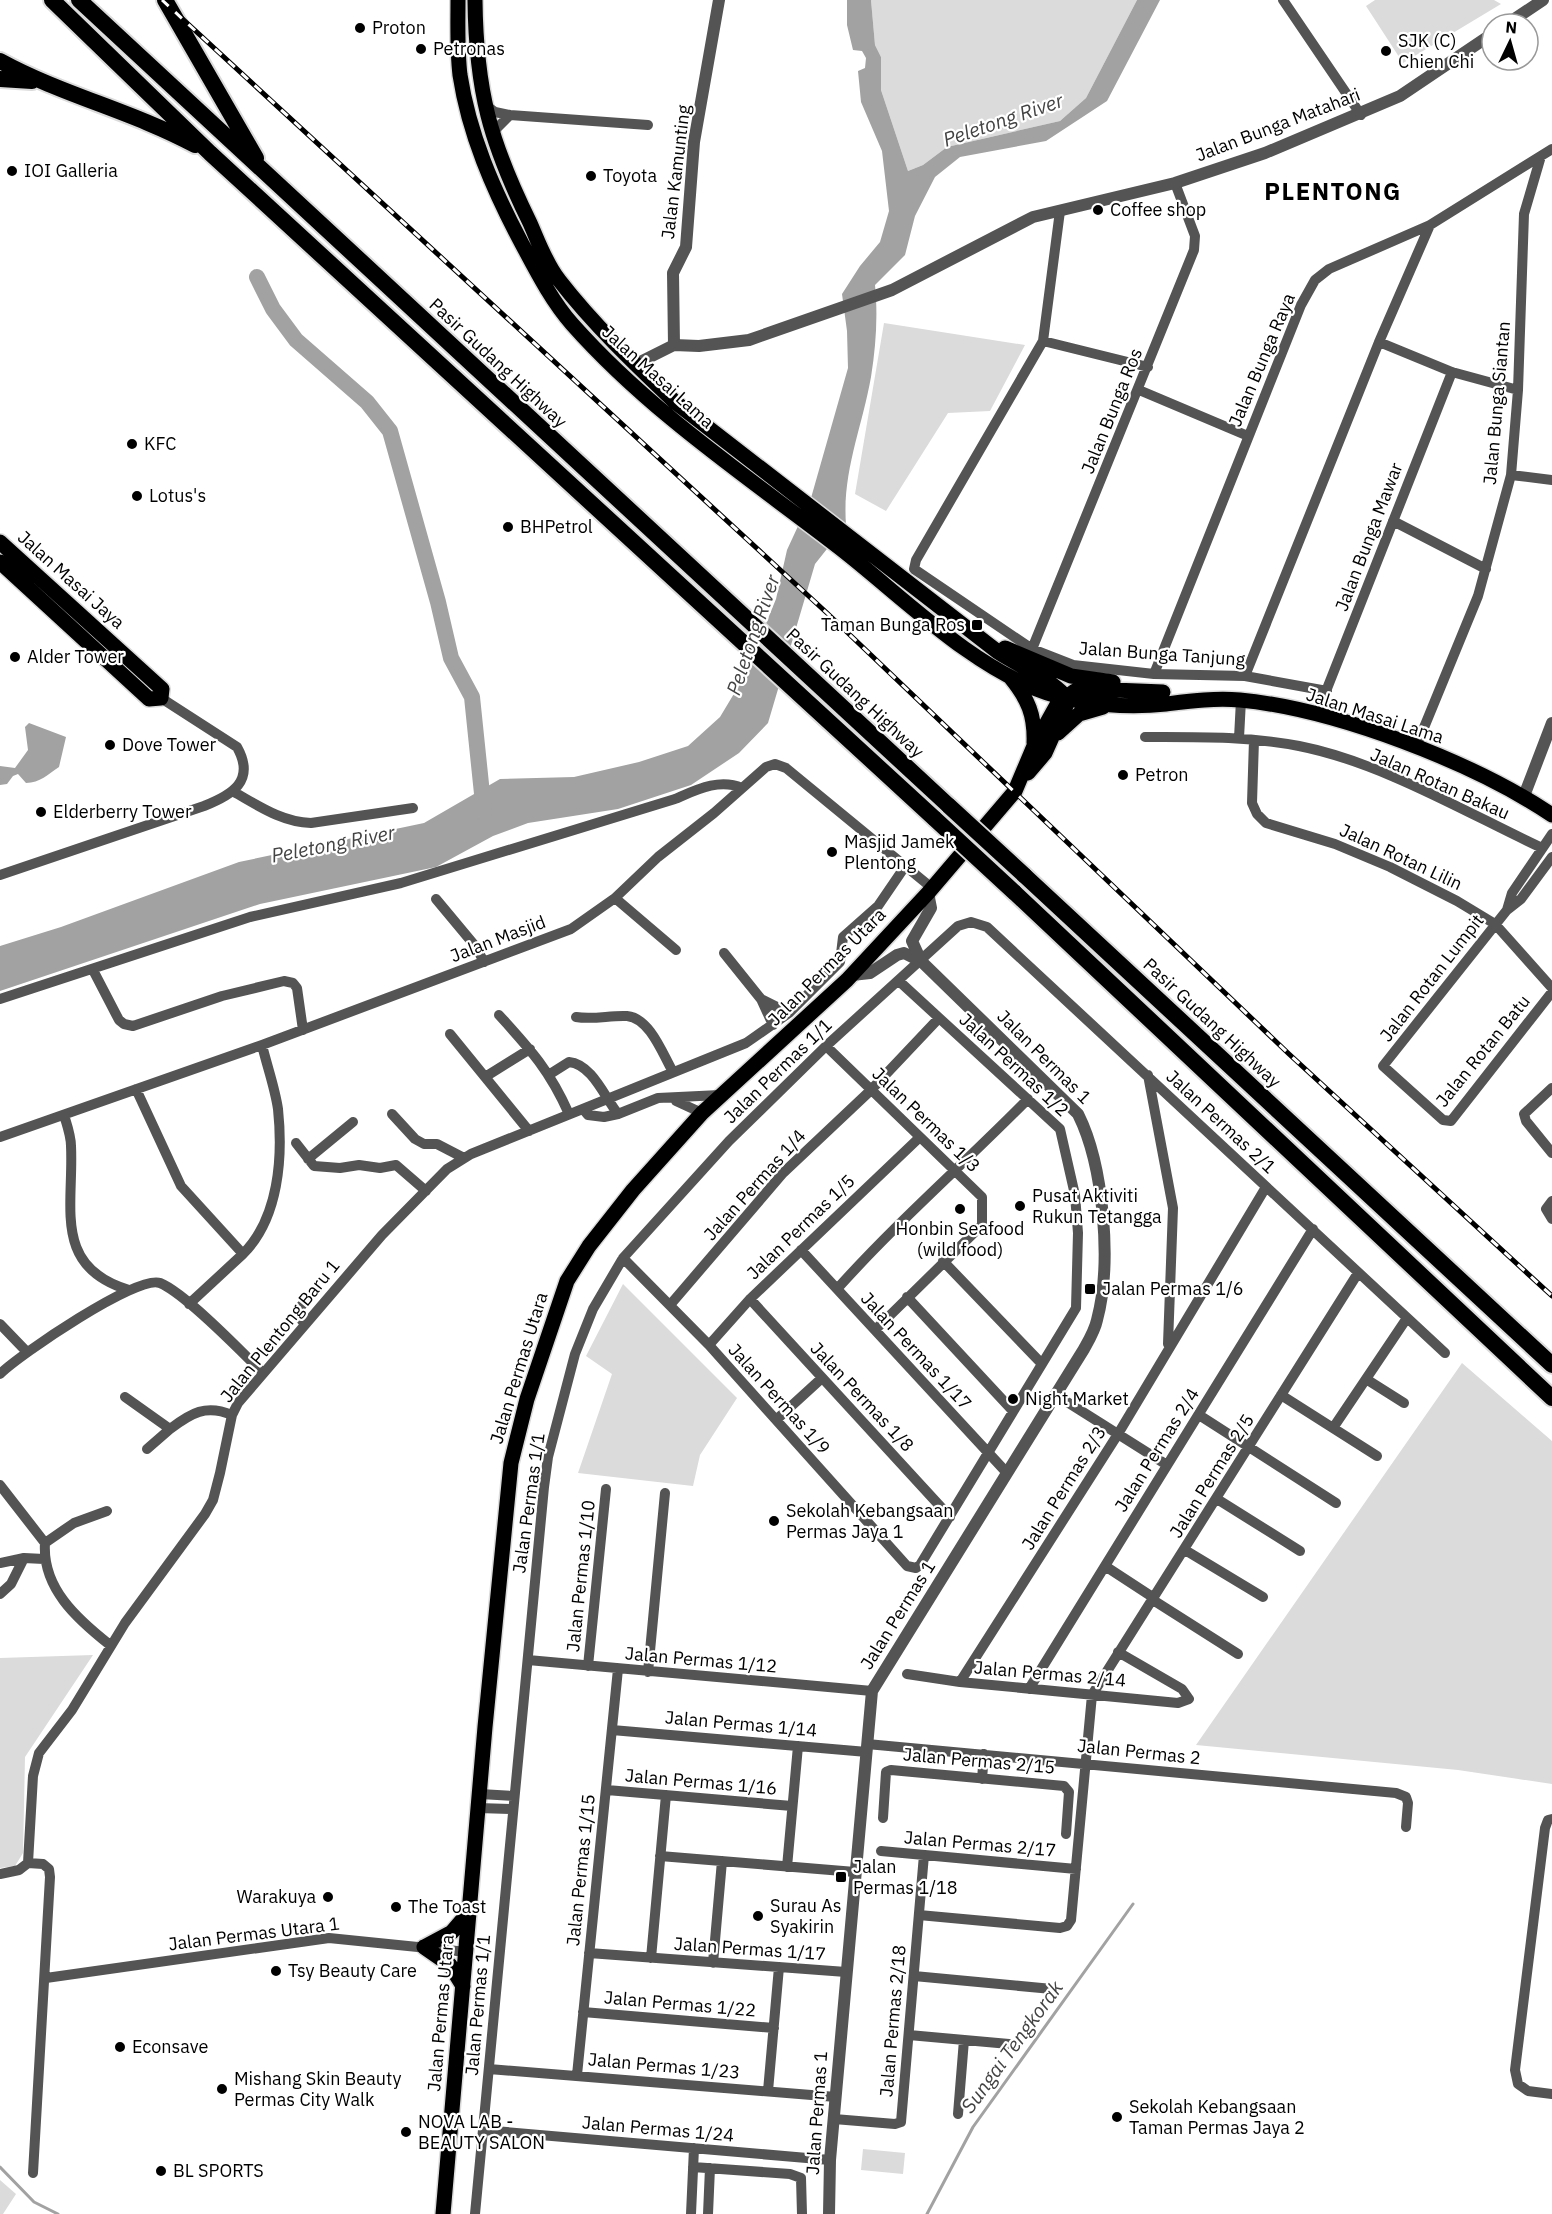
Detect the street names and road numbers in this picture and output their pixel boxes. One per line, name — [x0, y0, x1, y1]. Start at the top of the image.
street label: Jalan Bunga Matahari — [1192, 83, 1363, 167]
street label: Jalan Kamunting — [656, 103, 695, 240]
street label: Jalan Bunga Raya — [1223, 289, 1300, 430]
street label: Pasir Gudang Highway — [425, 293, 572, 433]
street label: Jalan Masai Lama — [597, 320, 719, 433]
street label: Jalan Bunga Siantan — [1478, 320, 1515, 486]
street label: Jalan Bunga Ros — [1076, 345, 1147, 477]
street label: Jalan Bunga Mawar — [1330, 459, 1408, 614]
street label: Jalan Masai Jaya — [13, 526, 130, 634]
street label: Pasir Gudang Highway — [782, 623, 929, 763]
street label: Jalan Bunga Tanjung — [1078, 636, 1246, 671]
street label: Jalan Masai Lama — [1304, 682, 1447, 749]
street label: Jalan Rotan Bakau — [1367, 743, 1513, 825]
street label: Jalan Rotan Lilin — [1336, 818, 1466, 895]
street label: Jalan Permas Utara — [763, 903, 891, 1030]
street label: Jalan Rotan Lumpit — [1375, 909, 1489, 1046]
street label: Jalan Masjid — [447, 910, 549, 967]
street label: Pasir Gudang Highway — [1139, 953, 1286, 1093]
street label: Jalan Rotan Batu — [1430, 990, 1535, 1111]
street label: Jalan Permas 1 — [992, 1005, 1096, 1109]
street label: Jalan Permas 1/2 — [955, 1008, 1074, 1121]
street label: Jalan Permas 1/1 — [719, 1013, 837, 1128]
street label: Jalan Permas 1/3 — [867, 1062, 985, 1177]
street label: Jalan Permas 2/1 — [1162, 1065, 1281, 1178]
street label: Jalan Permas 1/4 — [699, 1124, 811, 1245]
street label: Jalan Permas 1/5 — [742, 1169, 860, 1284]
street label: Jalan Plentong Baru 1 — [215, 1255, 344, 1407]
street label: Jalan Permas 1/17 — [856, 1287, 977, 1414]
street label: Jalan Permas Utara — [485, 1289, 553, 1446]
street label: Jalan Permas 1/8 — [806, 1337, 919, 1456]
street label: Jalan Permas 1/9 — [723, 1338, 835, 1459]
street label: Jalan Permas 2/4 — [1109, 1383, 1204, 1516]
street label: Jalan Permas 2/5 — [1164, 1410, 1259, 1542]
street label: Jalan Permas 2/3 — [1016, 1422, 1111, 1554]
street label: Jalan Permas 1/1 — [507, 1431, 550, 1575]
street label: Jalan Permas 1/10 — [561, 1499, 600, 1653]
street label: Jalan Permas 1 — [855, 1556, 940, 1673]
street label: Jalan Permas 1/12 — [624, 1641, 778, 1678]
street label: Jalan Permas 2/14 — [973, 1655, 1127, 1692]
street label: Jalan Permas 1/14 — [664, 1705, 818, 1742]
street label: Jalan Permas 2 — [1076, 1734, 1202, 1769]
street label: Jalan Permas 2/15 — [902, 1742, 1056, 1779]
street label: Jalan Permas 1/16 — [624, 1763, 778, 1800]
street label: Jalan Permas 1/15 — [561, 1793, 600, 1947]
street label: Jalan Permas 2/17 — [903, 1825, 1057, 1862]
street label: Jalan Permas Utara 1 — [167, 1912, 341, 1955]
street label: Jalan Permas 1/17 — [673, 1932, 827, 1965]
street label: Jalan Permas Utara — [422, 1933, 459, 2092]
street label: Jalan Permas 1/1 — [460, 1933, 495, 2077]
street label: Jalan Permas 2/18 — [874, 1944, 911, 2098]
street label: Jalan Permas 1/22 — [603, 1985, 757, 2022]
street label: Jalan Permas 1/23 — [587, 2047, 741, 2084]
street label: Jalan Permas 1 — [801, 2050, 832, 2176]
street label: Jalan Permas 1/24 — [581, 2110, 735, 2147]

